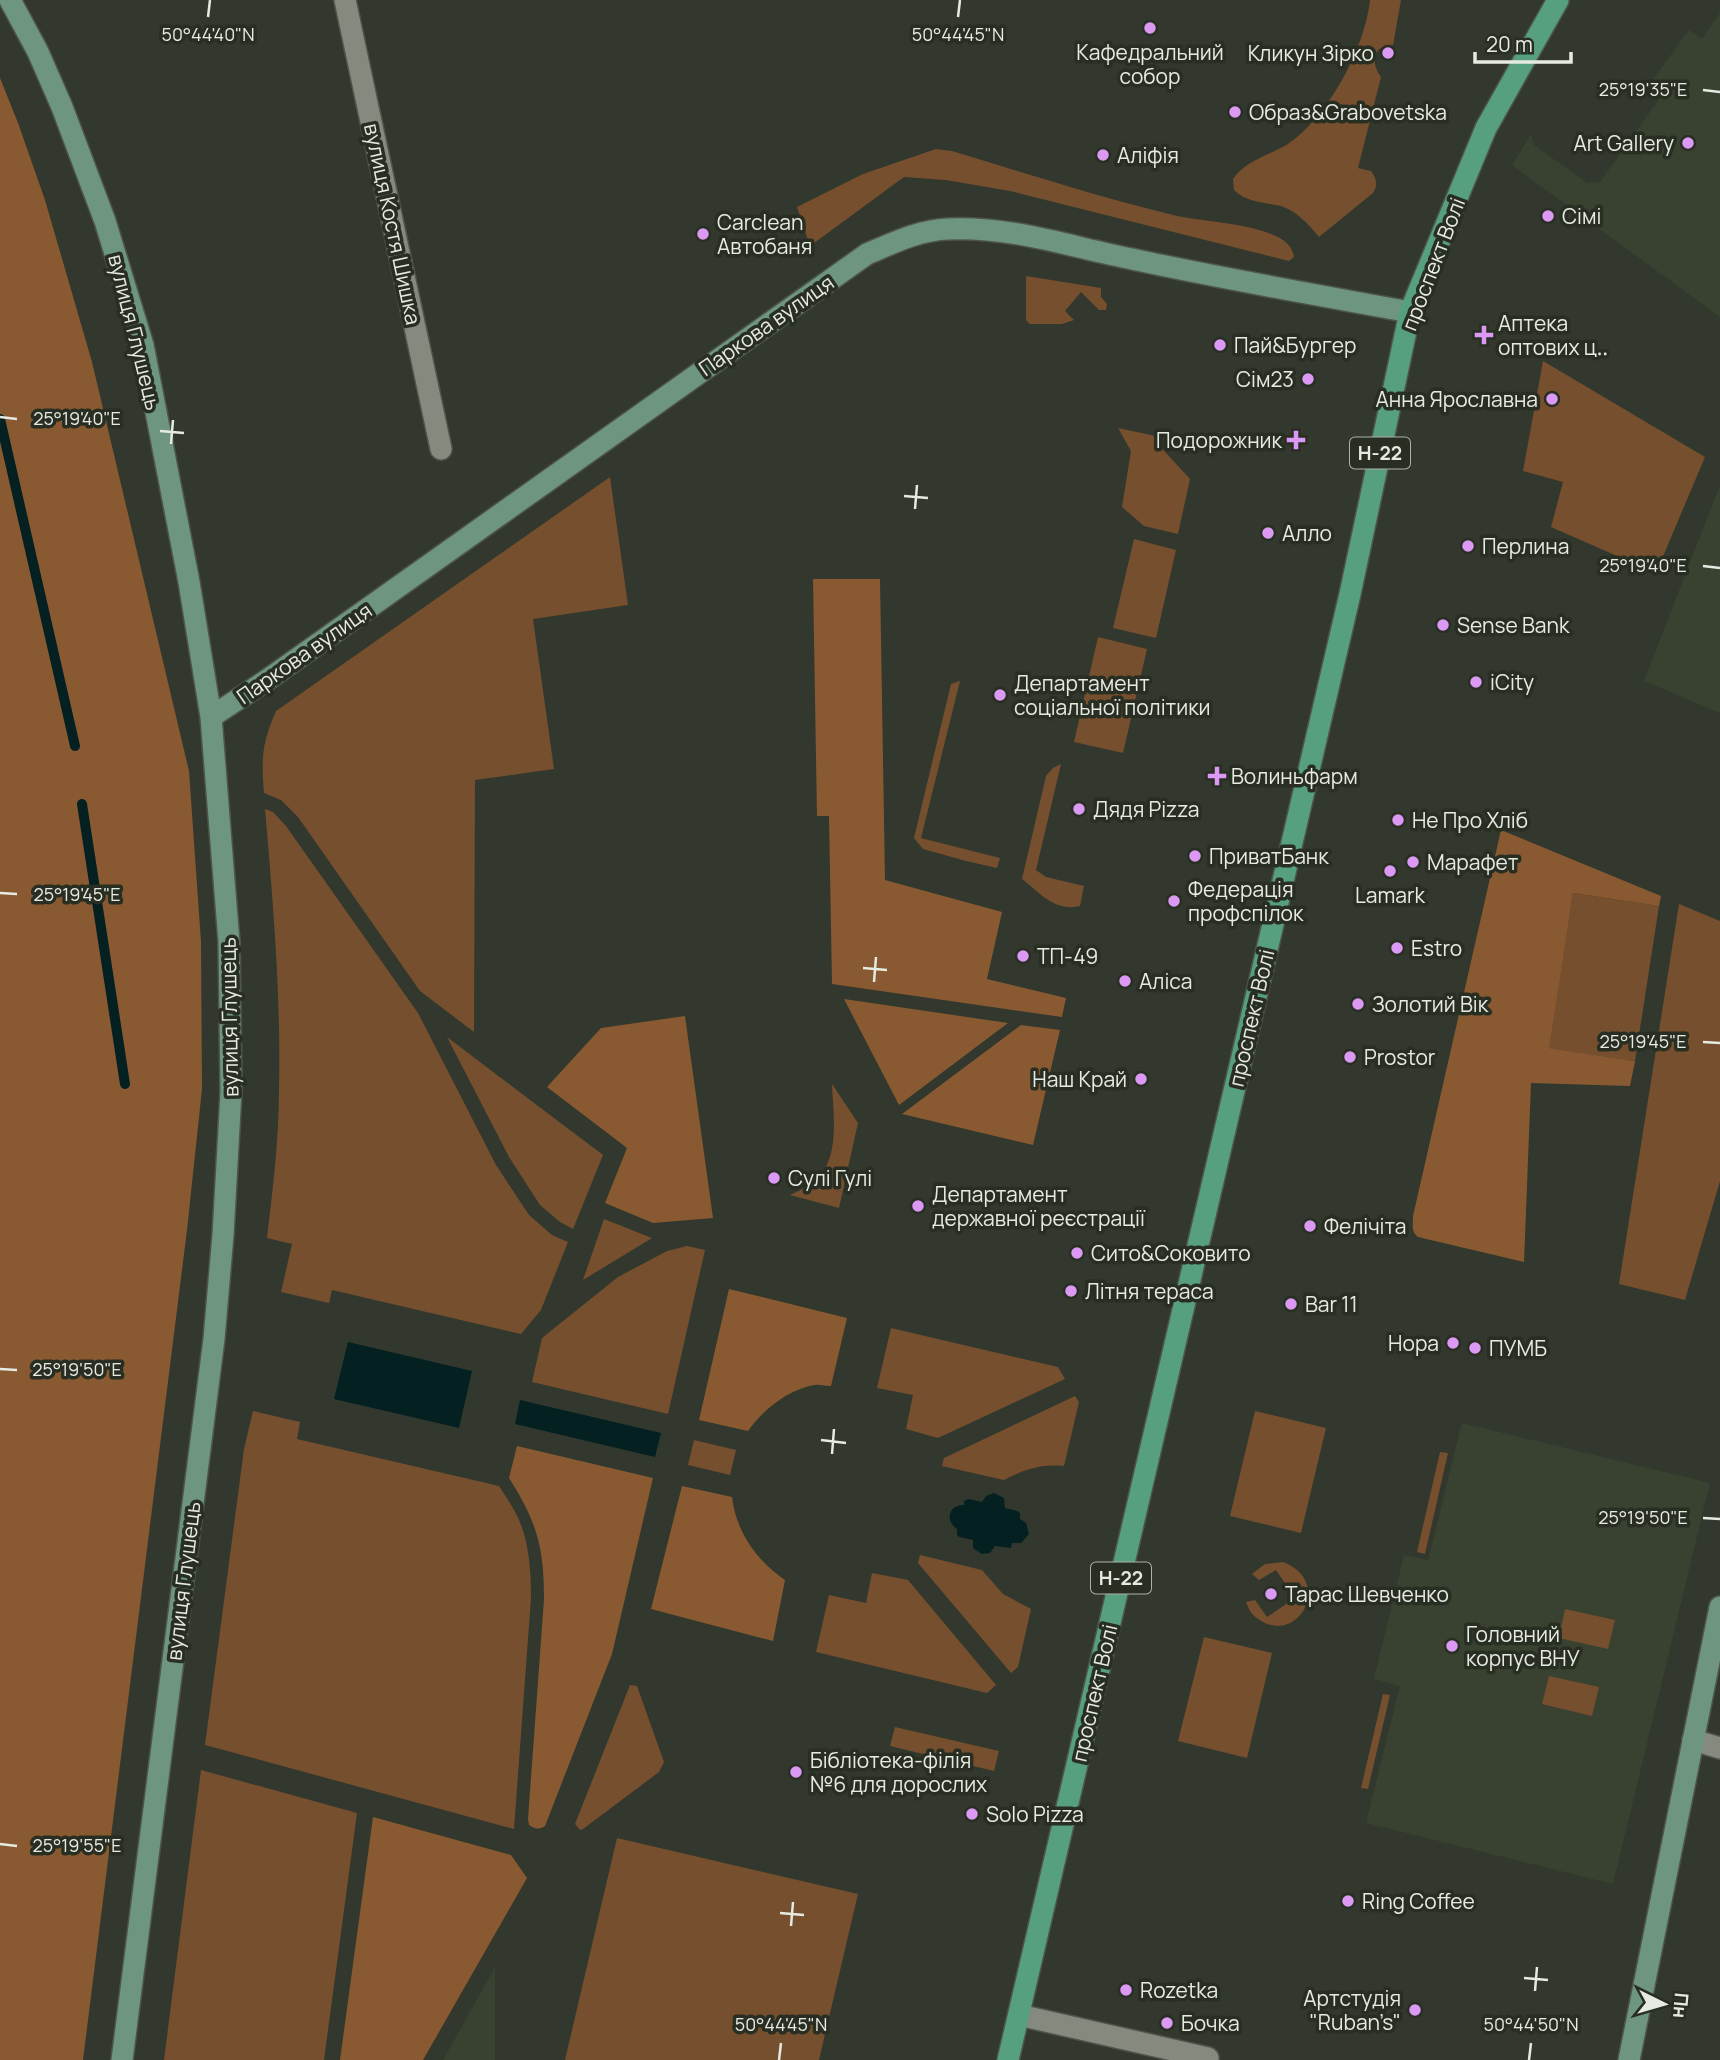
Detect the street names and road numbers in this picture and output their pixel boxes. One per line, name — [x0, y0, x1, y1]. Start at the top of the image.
street label: вулиця Костя Шишка — [358, 121, 428, 327]
street label: проспект Волі — [1395, 194, 1471, 334]
street label: вулиця Глушець — [102, 251, 168, 413]
street label: Паркова вулиця — [693, 268, 839, 382]
road number: Н-22 — [1350, 437, 1410, 468]
street label: Паркова вулиця — [231, 596, 377, 710]
street label: вулиця Глушець — [214, 937, 244, 1097]
street label: проспект Волі — [1222, 947, 1280, 1089]
street label: вулиця Глушець — [159, 1500, 207, 1662]
road number: Н-22 — [1091, 1562, 1151, 1594]
street label: проспект Волі — [1065, 1622, 1123, 1764]

